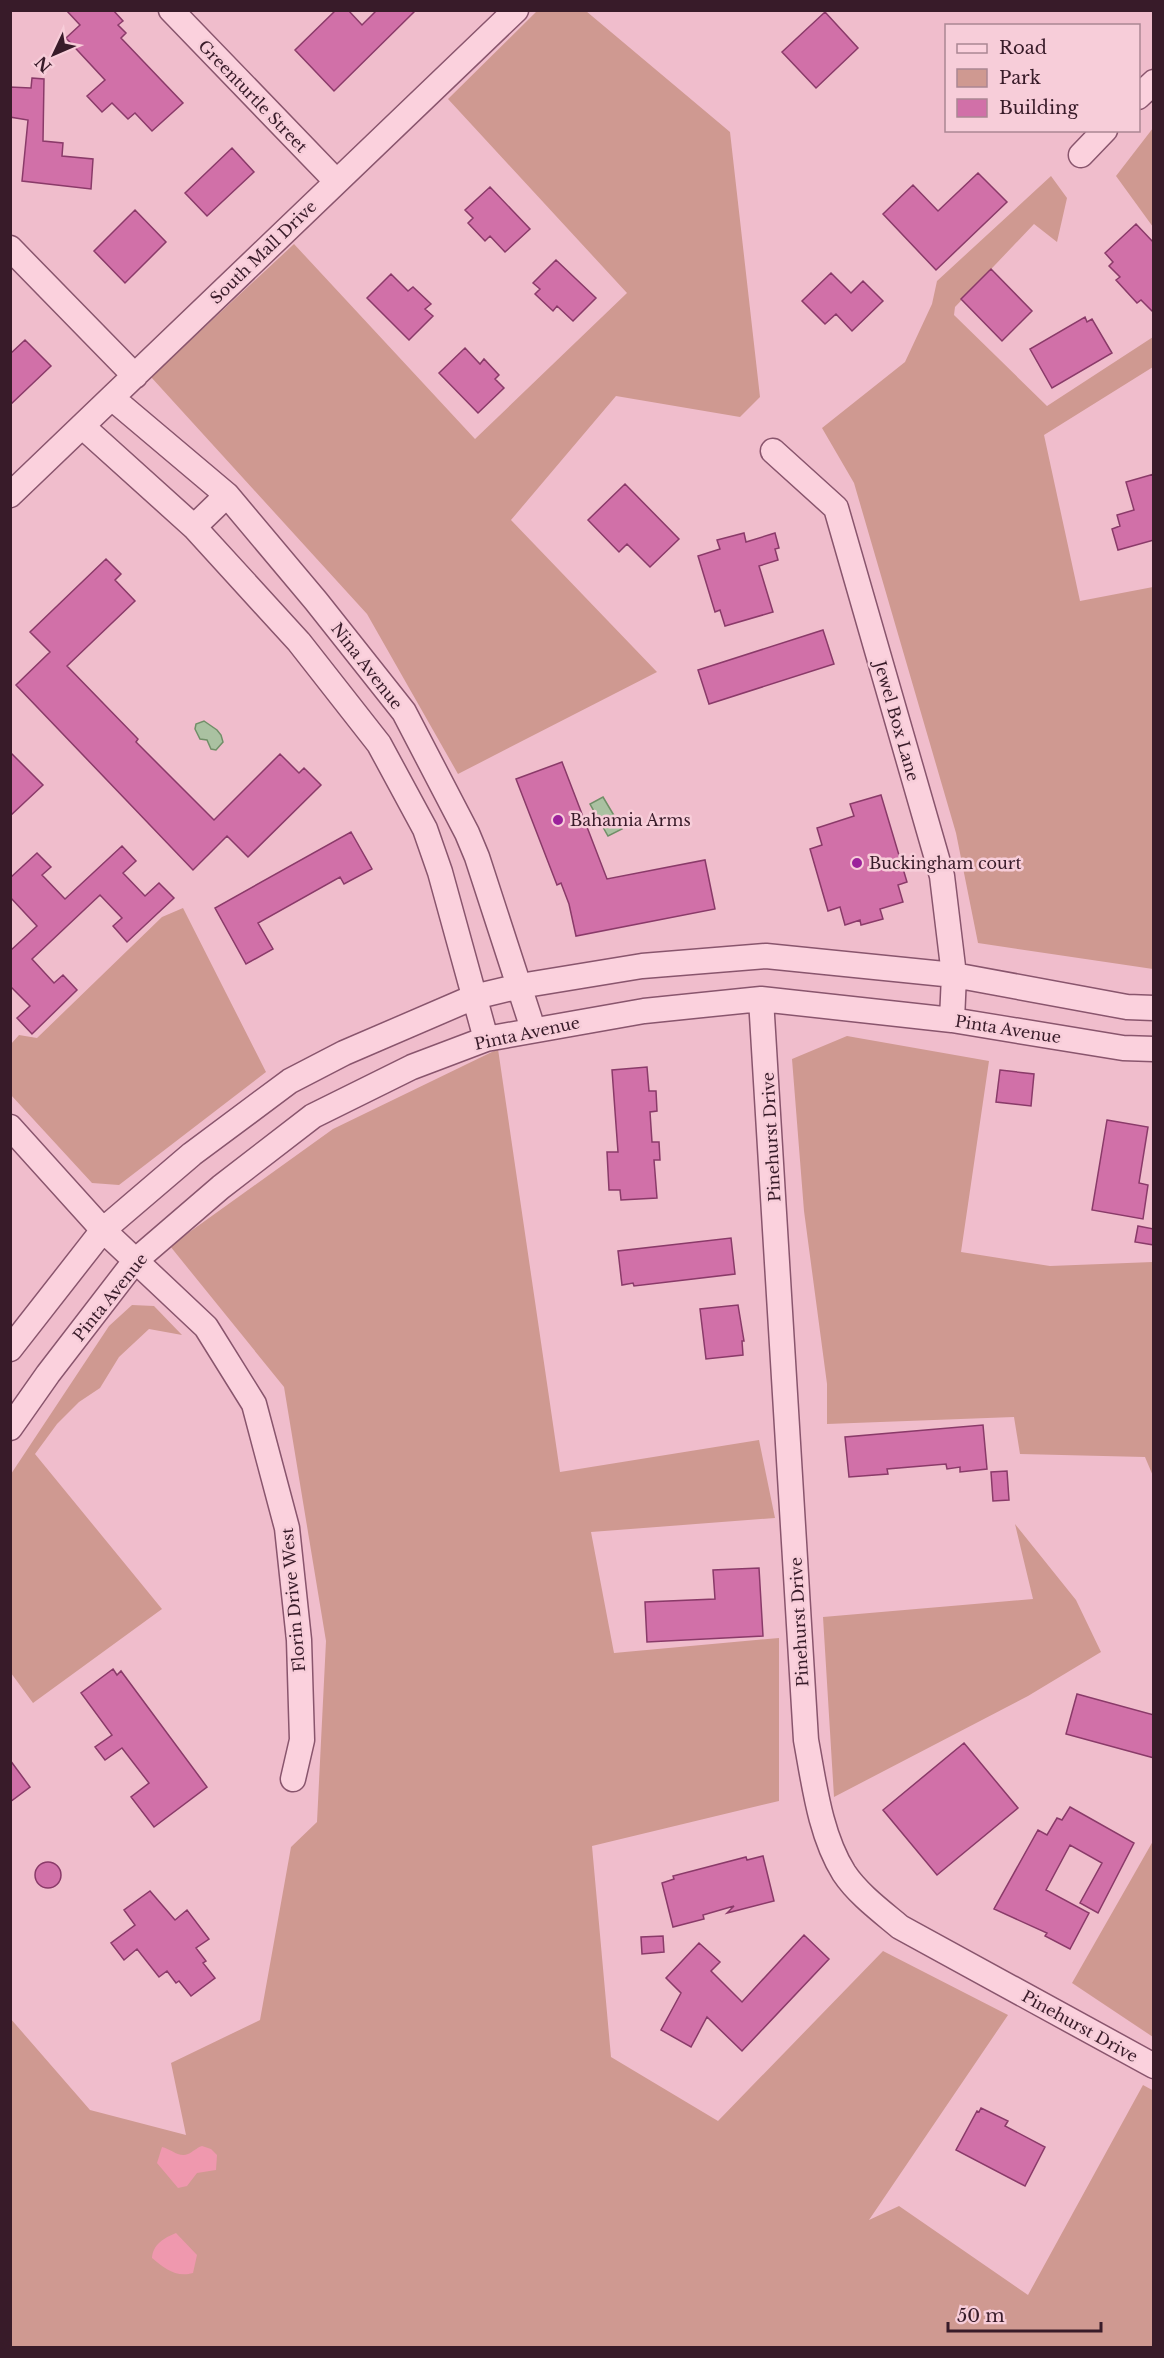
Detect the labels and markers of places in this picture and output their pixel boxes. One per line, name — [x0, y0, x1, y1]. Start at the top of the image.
place label: Bahamia Arms — [570, 810, 691, 830]
marker: Bahamia Arms — [551, 813, 565, 827]
place label: Buckingham court — [869, 853, 1021, 873]
marker: Buckingham court — [850, 856, 864, 870]

